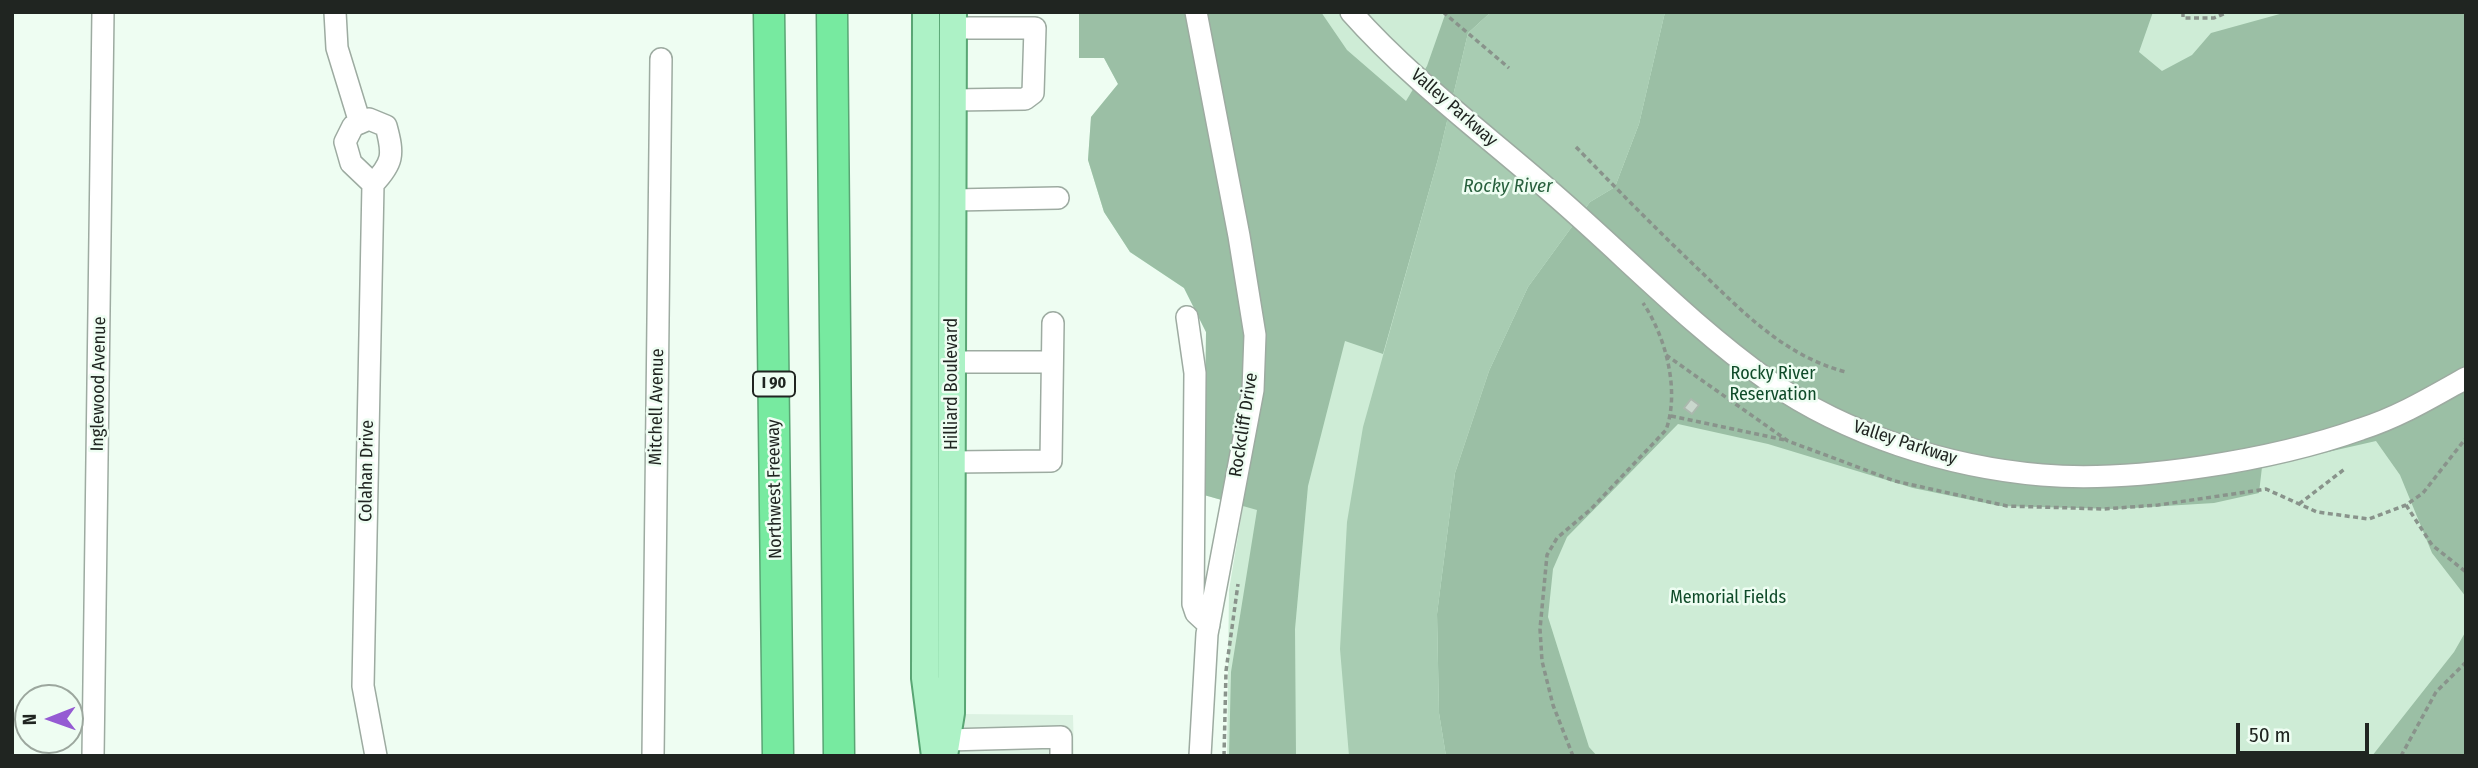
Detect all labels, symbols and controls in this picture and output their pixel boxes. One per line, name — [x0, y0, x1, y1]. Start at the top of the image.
street label: Valley Parkway — [1406, 65, 1502, 151]
water label: Rocky River — [1463, 176, 1553, 198]
street label: Inglewood Avenue — [87, 316, 111, 452]
street label: Hilliard Boulevard — [941, 318, 963, 450]
street label: Mitchell Avenue — [645, 348, 669, 466]
park label: Rocky River Reservation — [1729, 363, 1817, 406]
street label: Rockcliff Drive — [1225, 371, 1263, 479]
road number: I 90 — [753, 372, 795, 396]
street label: Valley Parkway — [1850, 416, 1960, 470]
street label: Northwest Freeway — [763, 419, 787, 559]
street label: Colahan Drive — [355, 420, 379, 522]
park label: Memorial Fields — [1670, 587, 1786, 609]
north arrow — [14, 684, 84, 754]
scale bar — [2240, 708, 2373, 752]
text: N — [18, 713, 41, 725]
text: 50 m — [2249, 722, 2291, 748]

